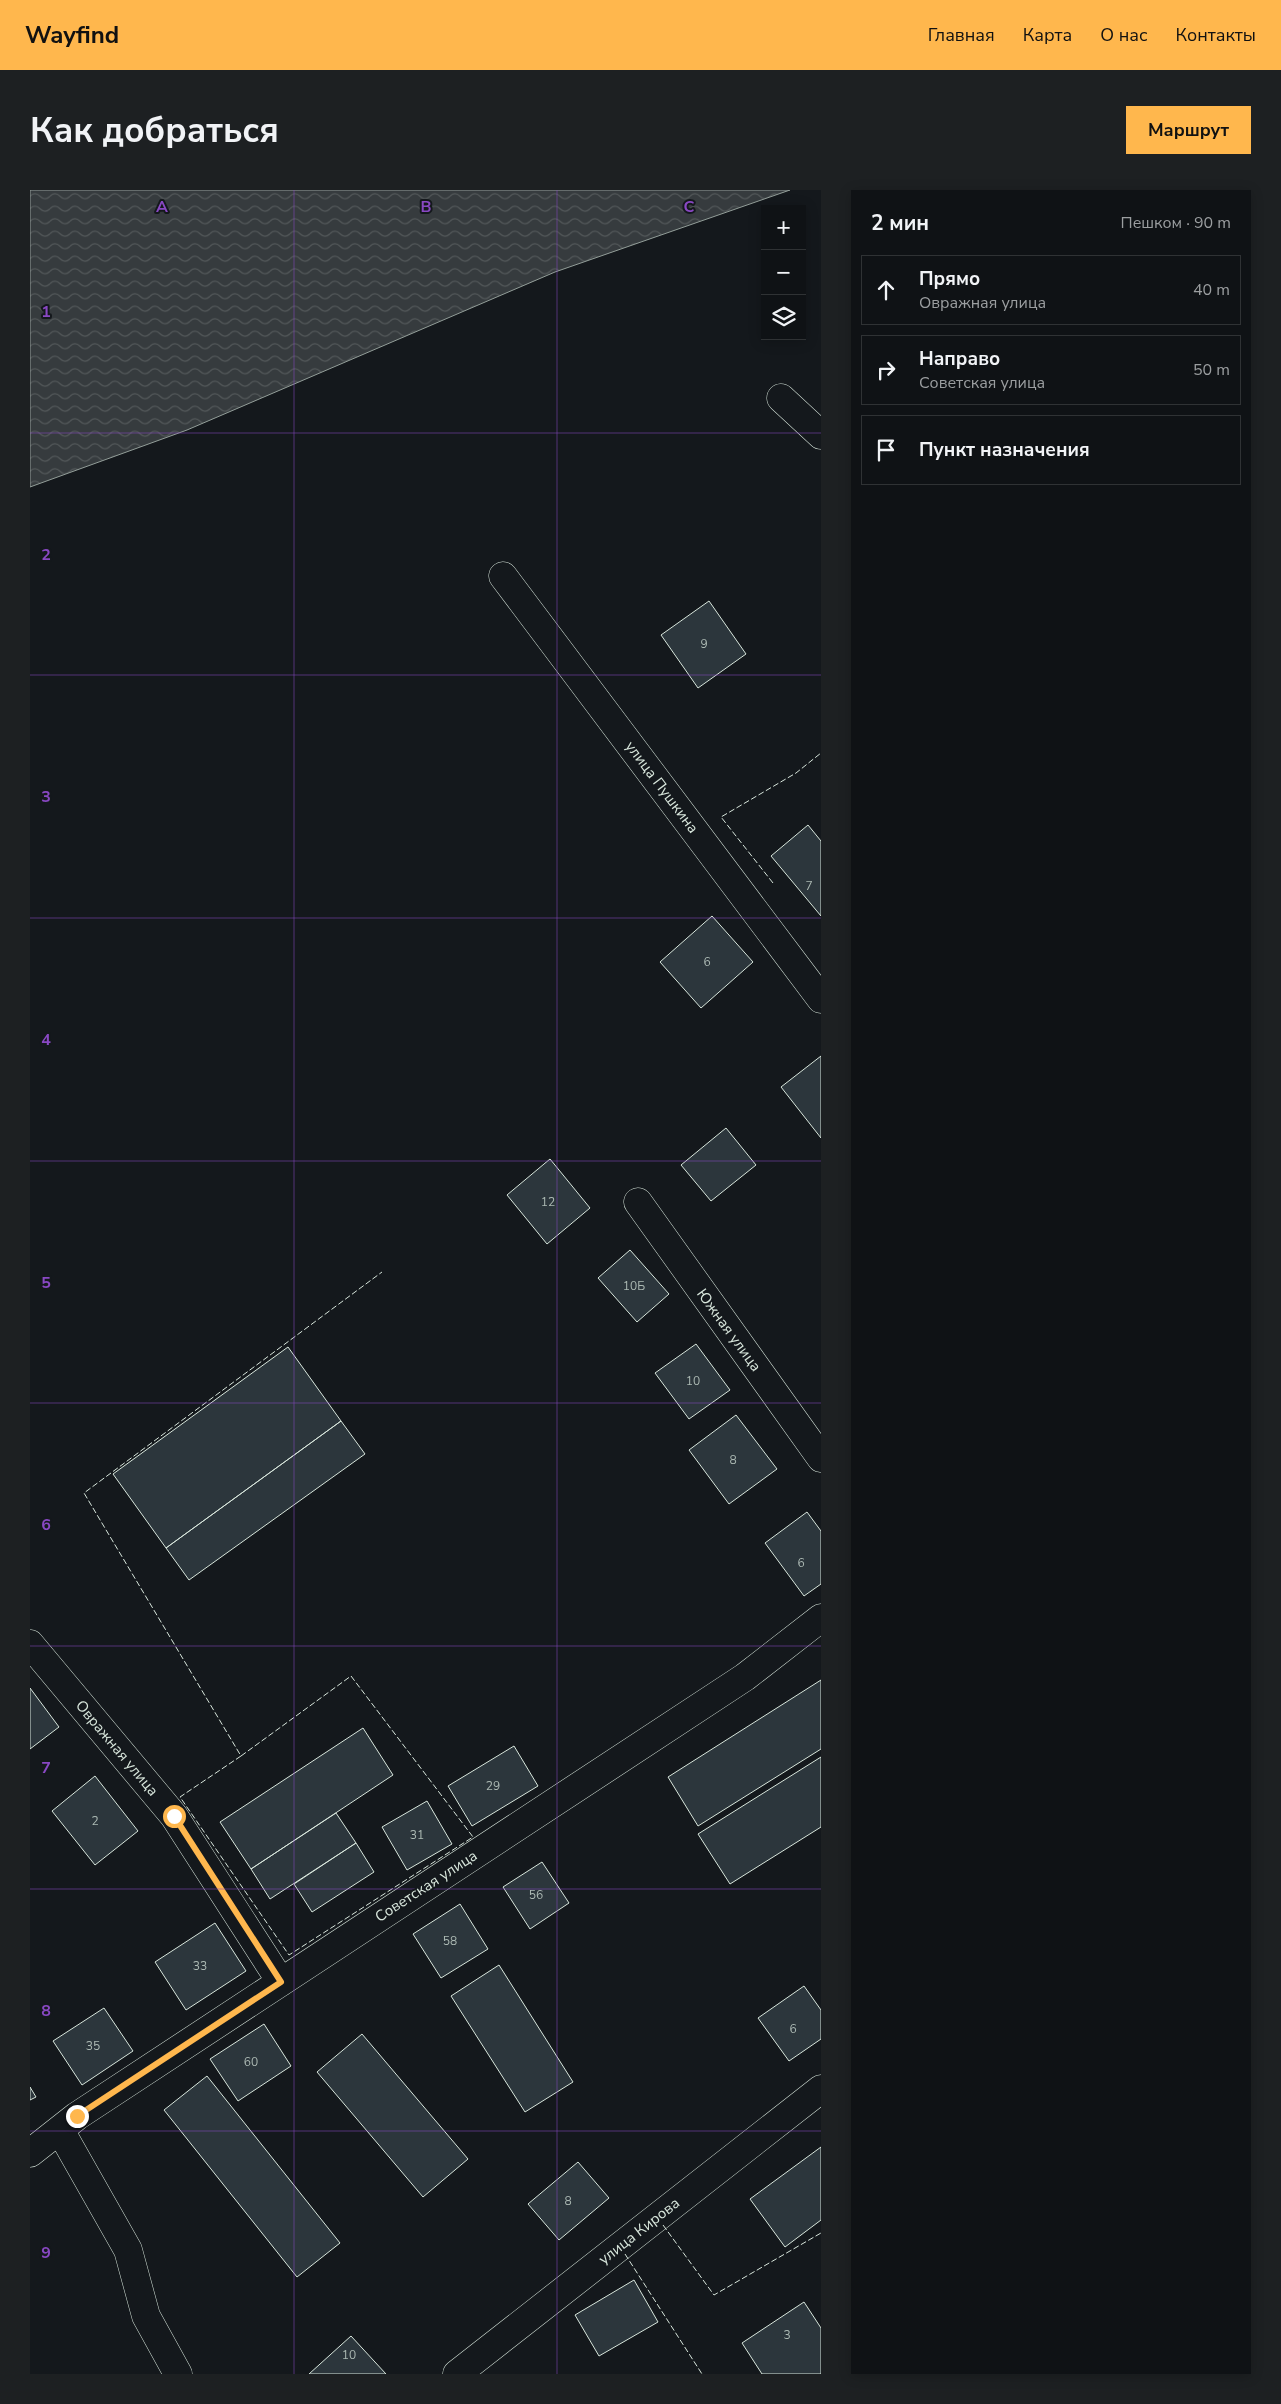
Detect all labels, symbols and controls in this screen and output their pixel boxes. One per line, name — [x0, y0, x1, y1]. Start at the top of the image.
text: Wayfind — [25, 19, 119, 51]
text: Главная — [928, 23, 995, 47]
text: Карта — [1023, 23, 1072, 47]
text: О нас — [1100, 23, 1148, 47]
text: Контакты — [1176, 23, 1256, 47]
button: Маршрут — [1126, 106, 1251, 154]
text: Как добраться — [30, 107, 279, 154]
text: A — [156, 196, 168, 218]
text: B — [420, 196, 432, 218]
text: C — [684, 196, 695, 218]
map controls — [761, 205, 806, 340]
button: + — [761, 205, 806, 250]
text: 2 мин — [871, 209, 929, 237]
text: Пешком · 90 m — [1121, 212, 1231, 234]
button: − — [761, 250, 806, 295]
text: Прямо — [919, 266, 980, 292]
icon: ahead — [872, 276, 900, 304]
text: 40 m — [1193, 279, 1230, 301]
text: Овражная улица — [919, 292, 1046, 314]
button: layers — [761, 295, 806, 340]
text: 1 — [41, 301, 51, 323]
text: Направо — [919, 346, 1000, 372]
icon: right — [872, 356, 900, 384]
text: 50 m — [1193, 359, 1230, 381]
text: Советская улица — [919, 372, 1045, 394]
icon: arrive — [872, 436, 900, 464]
text: Пункт назначения — [919, 437, 1090, 463]
text: 2 — [41, 544, 51, 566]
house number: 9 — [700, 636, 708, 652]
street label: улица Пушкина — [621, 737, 703, 837]
text: 3 — [41, 786, 51, 808]
house number: 7 — [805, 878, 813, 894]
house number: 6 — [703, 954, 711, 970]
text: 4 — [41, 1029, 51, 1051]
house number: 12 — [541, 1194, 555, 1210]
text: 5 — [41, 1272, 51, 1294]
house number: 10Б — [623, 1278, 645, 1294]
street label: Южная улица — [692, 1285, 766, 1375]
house number: 10 — [686, 1373, 700, 1389]
house number: 8 — [729, 1452, 737, 1468]
text: 6 — [41, 1514, 51, 1536]
house number: 6 — [797, 1555, 805, 1571]
street label: Овражная улица — [71, 1696, 163, 1800]
text: 7 — [41, 1757, 51, 1779]
house number: 29 — [486, 1778, 500, 1794]
route start — [163, 1805, 186, 1828]
house number: 2 — [91, 1813, 99, 1829]
house number: 31 — [410, 1827, 424, 1843]
street label: Советская улица — [371, 1845, 481, 1927]
house number: 56 — [529, 1887, 543, 1903]
house number: 58 — [443, 1933, 457, 1949]
house number: 33 — [193, 1958, 207, 1974]
text: 8 — [41, 2000, 51, 2022]
house number: 6 — [789, 2021, 797, 2037]
house number: 35 — [86, 2038, 100, 2054]
house number: 60 — [244, 2054, 258, 2070]
route end — [66, 2105, 89, 2128]
house number: 8 — [564, 2193, 572, 2209]
street label: улица Кирова — [594, 2193, 684, 2269]
text: 9 — [41, 2242, 51, 2264]
house number: 3 — [783, 2327, 791, 2343]
house number: 10 — [342, 2347, 356, 2363]

